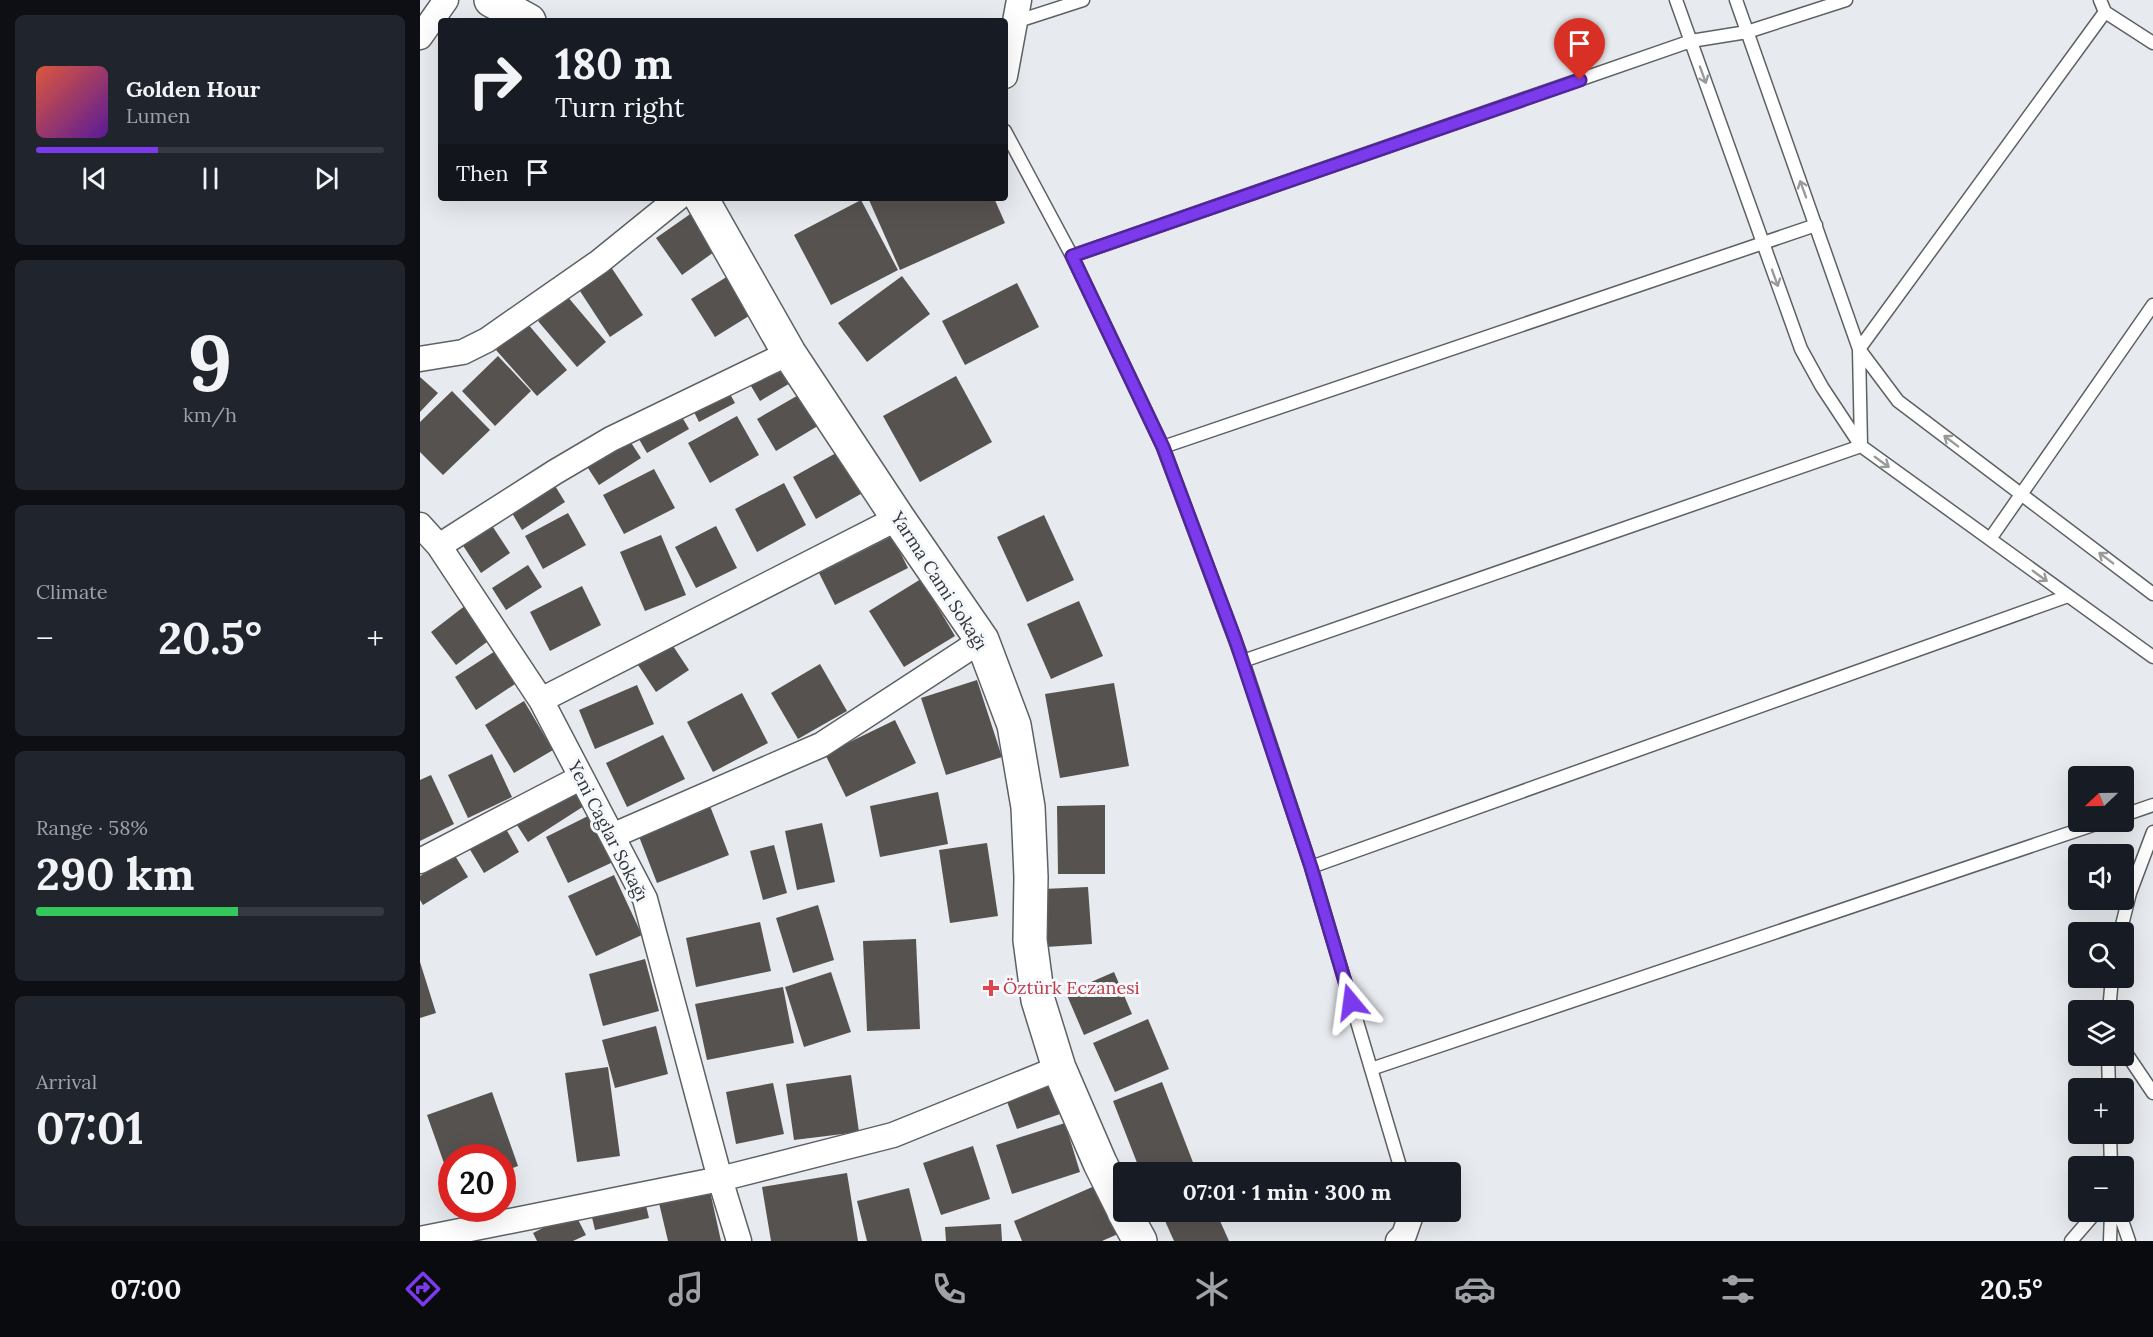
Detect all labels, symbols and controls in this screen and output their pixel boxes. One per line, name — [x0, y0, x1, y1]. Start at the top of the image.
pin — [1554, 18, 1605, 80]
icon: arrive — [1563, 27, 1596, 60]
text: 180 m — [555, 37, 672, 91]
icon: right — [456, 42, 534, 120]
one-way arrow — [1698, 65, 1709, 84]
text: Golden Hour — [126, 75, 260, 103]
text: Turn right — [555, 90, 684, 124]
text: Lumen — [126, 103, 190, 128]
icon: arrive — [521, 156, 554, 189]
text: Then — [456, 159, 509, 187]
icon: previous — [78, 162, 111, 195]
icon: pause — [194, 162, 227, 195]
icon: next — [310, 162, 343, 195]
one-way arrow — [1796, 181, 1807, 199]
one-way arrow — [1771, 268, 1782, 287]
text: 9 — [188, 313, 232, 412]
text: km/h — [183, 402, 237, 427]
one-way arrow — [1943, 434, 1959, 447]
one-way arrow — [1874, 456, 1890, 468]
street label: Yarma Cami Sokağı — [885, 506, 993, 654]
one-way arrow — [2099, 552, 2115, 565]
one-way arrow — [2032, 570, 2048, 582]
text: Climate — [36, 579, 108, 604]
text: 20.5° — [158, 609, 262, 666]
text: − — [36, 617, 54, 659]
text: + — [366, 617, 384, 659]
street label: Yeni Caglar Sokağı — [563, 756, 654, 905]
north arrow — [2068, 766, 2134, 832]
map controls — [2068, 766, 2134, 1222]
text: Range · 58% — [36, 815, 148, 840]
button: sound — [2068, 844, 2134, 910]
text: 290 km — [36, 845, 195, 902]
button: search — [2068, 922, 2134, 988]
position arrow — [1319, 970, 1383, 1034]
place label: Öztürk Eczanesi — [1003, 976, 1140, 999]
marker: Öztürk Eczanesi — [984, 981, 998, 995]
button: layers — [2068, 1000, 2134, 1066]
text: Arrival — [36, 1069, 97, 1094]
button: + — [2068, 1078, 2134, 1144]
text: 07:01 — [36, 1099, 144, 1156]
speed limit sign: 20 — [438, 1144, 516, 1222]
button: − — [2068, 1156, 2134, 1222]
text: 07:01 · 1 min · 300 m — [1183, 1178, 1391, 1206]
icon: directions — [402, 1268, 444, 1310]
icon: music — [665, 1268, 707, 1310]
icon: phone — [928, 1268, 970, 1310]
icon: climate — [1191, 1268, 1233, 1310]
icon: car — [1454, 1268, 1496, 1310]
icon: filters — [1717, 1268, 1759, 1310]
text: 07:00 — [110, 1272, 181, 1306]
text: 20.5° — [1980, 1272, 2043, 1306]

